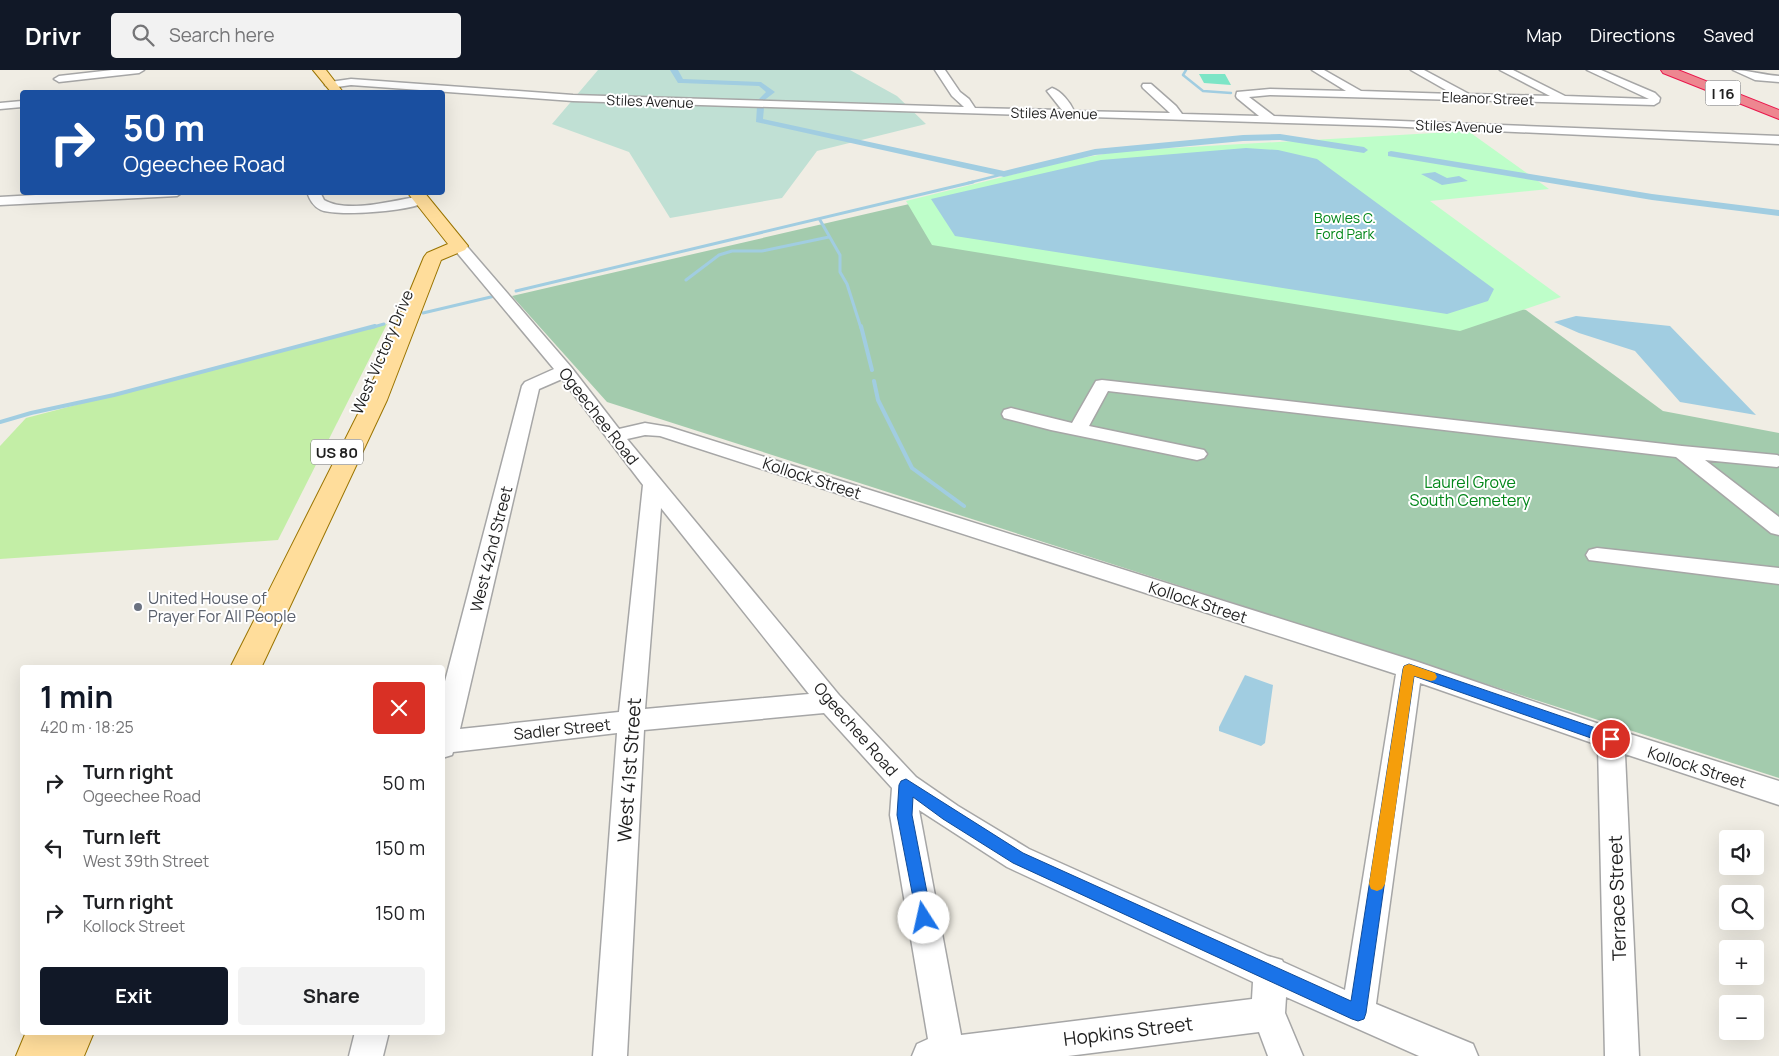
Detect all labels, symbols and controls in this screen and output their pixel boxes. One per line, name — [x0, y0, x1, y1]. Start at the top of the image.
search box — [111, 13, 461, 58]
text: Drivr — [25, 19, 81, 52]
icon: search — [129, 21, 157, 49]
text: Search here — [169, 22, 275, 48]
text: Map — [1526, 23, 1562, 47]
text: Directions — [1590, 23, 1675, 47]
text: Saved — [1703, 23, 1754, 47]
road number: I 16 — [1706, 80, 1740, 106]
street label: Eleanor Street — [1441, 87, 1535, 109]
street label: Stiles Avenue — [606, 90, 694, 112]
street label: Stiles Avenue — [1010, 103, 1098, 123]
text: 50 m — [123, 104, 205, 152]
icon: right — [40, 110, 105, 175]
street label: Stiles Avenue — [1415, 115, 1503, 137]
text: Ogeechee Road — [123, 149, 285, 179]
park label: Bowles C. Ford Park — [1314, 208, 1376, 243]
street label: West Victory Drive — [346, 286, 418, 418]
street label: Ogeechee Road — [554, 363, 644, 469]
road number: US 80 — [311, 440, 363, 464]
street label: Kollock Street — [760, 452, 864, 504]
park label: Laurel Grove South Cemetery — [1410, 471, 1531, 511]
street label: West 42nd Street — [465, 484, 517, 614]
street label: Kollock Street — [1146, 576, 1250, 628]
place label: United House of Prayer For All People — [148, 587, 296, 627]
marker: United House of Prayer For All People — [132, 601, 144, 613]
text: 1 min — [40, 676, 113, 717]
street label: Ogeechee Road — [809, 677, 903, 781]
button: close — [373, 682, 425, 734]
street label: West 41st Street — [611, 697, 647, 843]
street label: Sadler Street — [512, 713, 612, 745]
text: 420 m · 18:25 — [40, 716, 134, 738]
pin — [1590, 718, 1632, 760]
icon: arrive — [1597, 725, 1625, 753]
street label: Kollock Street — [1645, 741, 1749, 793]
text: Turn right — [83, 759, 173, 785]
icon: right — [40, 769, 68, 797]
text: 50 m — [383, 770, 425, 796]
text: Ogeechee Road — [83, 785, 201, 807]
text: Turn left — [83, 824, 161, 850]
map controls — [1719, 830, 1764, 1040]
button: sound — [1719, 830, 1764, 875]
icon: left — [40, 834, 68, 862]
text: 150 m — [375, 835, 425, 861]
street label: Terrace Street — [1602, 835, 1632, 961]
text: West 39th Street — [83, 850, 209, 872]
button: search — [1719, 885, 1764, 930]
text: Turn right — [83, 889, 173, 915]
position arrow — [897, 891, 949, 943]
icon: right — [40, 899, 68, 927]
text: 150 m — [375, 900, 425, 926]
text: Kollock Street — [83, 915, 185, 937]
button: + — [1719, 940, 1764, 985]
button: Exit — [40, 967, 228, 1025]
button: Share — [238, 967, 425, 1025]
button: − — [1719, 995, 1764, 1040]
street label: Hopkins Street — [1062, 1010, 1194, 1052]

